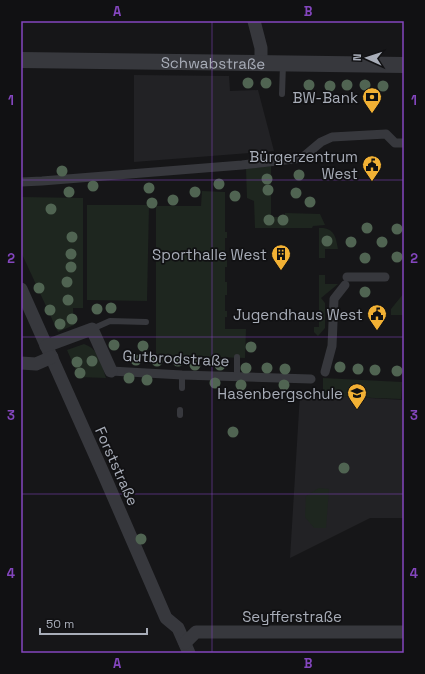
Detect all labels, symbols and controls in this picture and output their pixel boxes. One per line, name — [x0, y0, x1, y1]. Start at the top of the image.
text: A — [113, 3, 122, 20]
text: B — [304, 3, 313, 20]
north arrow — [347, 38, 387, 78]
street label: Schwabstraße — [161, 52, 265, 73]
text: N — [350, 53, 364, 62]
bank icon: BW-Bank — [361, 86, 383, 114]
place label: BW-Bank — [293, 88, 358, 107]
text: 1 — [8, 92, 14, 109]
text: 1 — [411, 92, 417, 109]
place label: Bürgerzentrum West — [249, 147, 358, 183]
public building icon: Bürgerzentrum West — [361, 154, 383, 182]
building icon: Sporthalle West — [270, 243, 292, 271]
place label: Sporthalle West — [152, 245, 267, 264]
text: 2 — [7, 250, 15, 267]
text: 2 — [410, 250, 418, 267]
public building icon: Jugendhaus West — [366, 303, 388, 331]
place label: Jugendhaus West — [233, 305, 363, 324]
street label: Gutbrodstraße — [122, 346, 230, 370]
school or university icon: Hasenbergschule — [346, 382, 368, 410]
place label: Hasenbergschule — [217, 384, 343, 403]
text: 3 — [7, 407, 15, 424]
text: 3 — [410, 407, 418, 424]
street label: Forststraße — [91, 424, 143, 509]
text: 4 — [7, 565, 15, 582]
text: 4 — [410, 565, 418, 582]
street label: Seyfferstraße — [242, 607, 342, 626]
scale bar — [40, 610, 147, 636]
text: 50 m — [46, 616, 74, 632]
text: A — [113, 655, 122, 672]
text: B — [304, 655, 313, 672]

